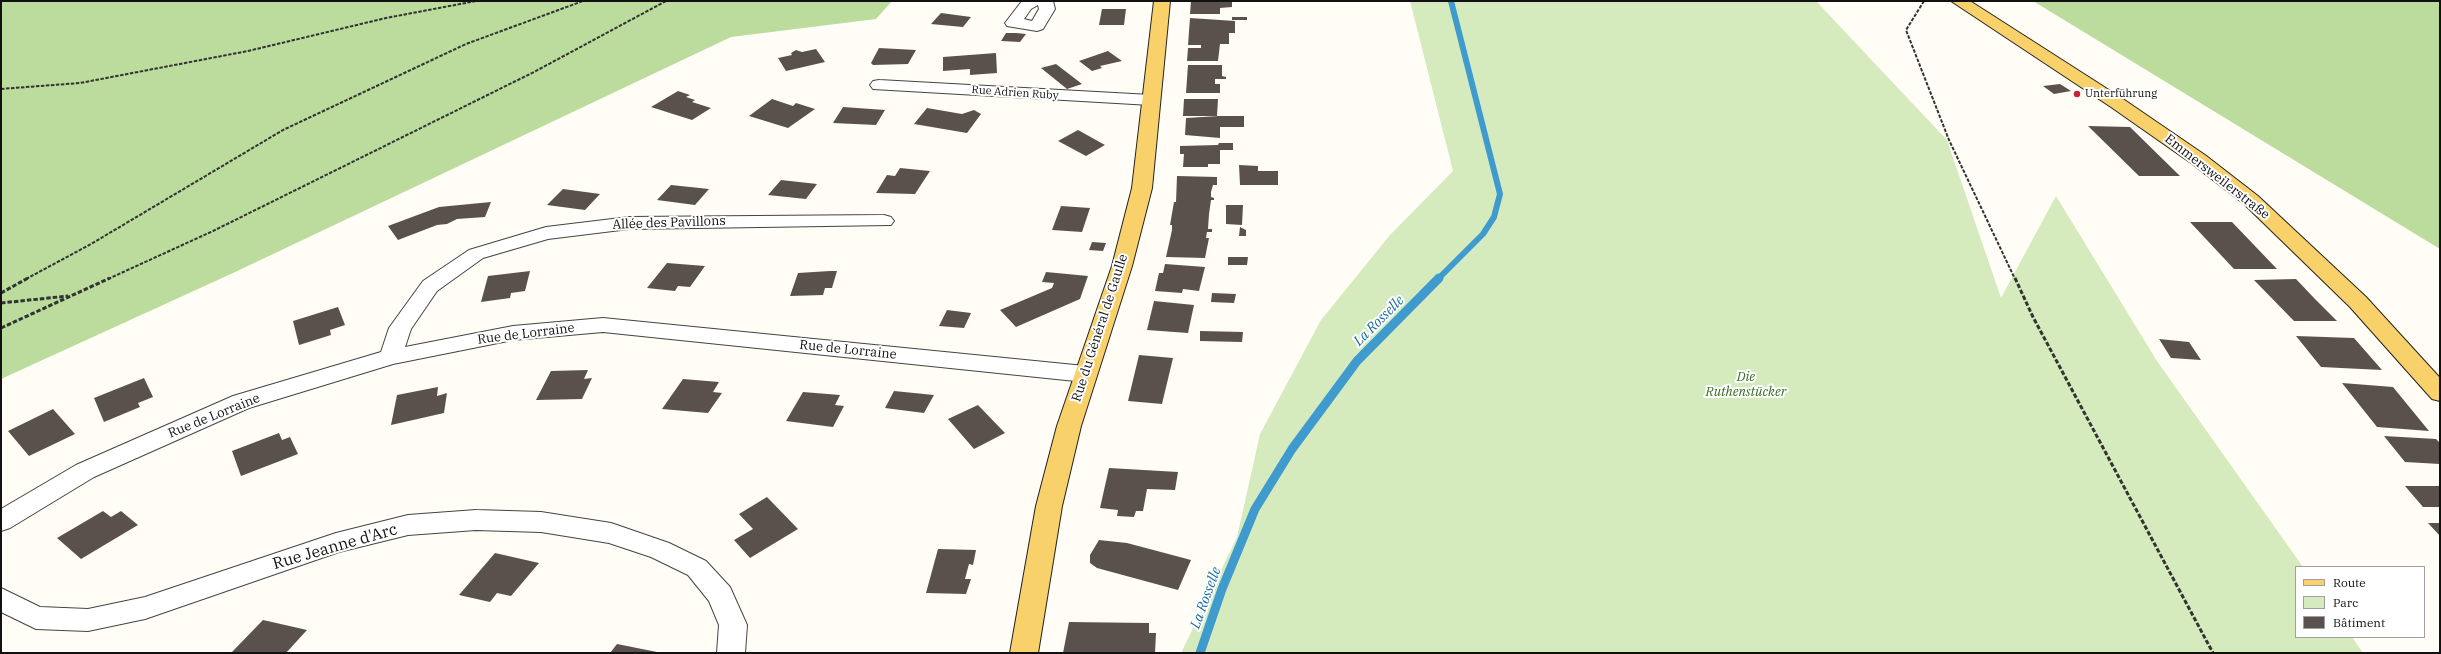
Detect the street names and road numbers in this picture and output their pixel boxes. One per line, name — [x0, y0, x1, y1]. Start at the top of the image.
street label: Rue Adrien Ruby — [971, 83, 1059, 103]
street label: Emmersweilerstraße — [2161, 131, 2273, 223]
street label: Allée des Pavillons — [612, 213, 726, 233]
street label: Rue du Général de Gaulle — [1069, 252, 1131, 404]
street label: Rue de Lorraine — [477, 320, 575, 348]
street label: Rue de Lorraine — [799, 337, 897, 363]
street label: Rue de Lorraine — [166, 390, 262, 442]
street label: Rue Jeanne d'Arc — [271, 520, 399, 574]

